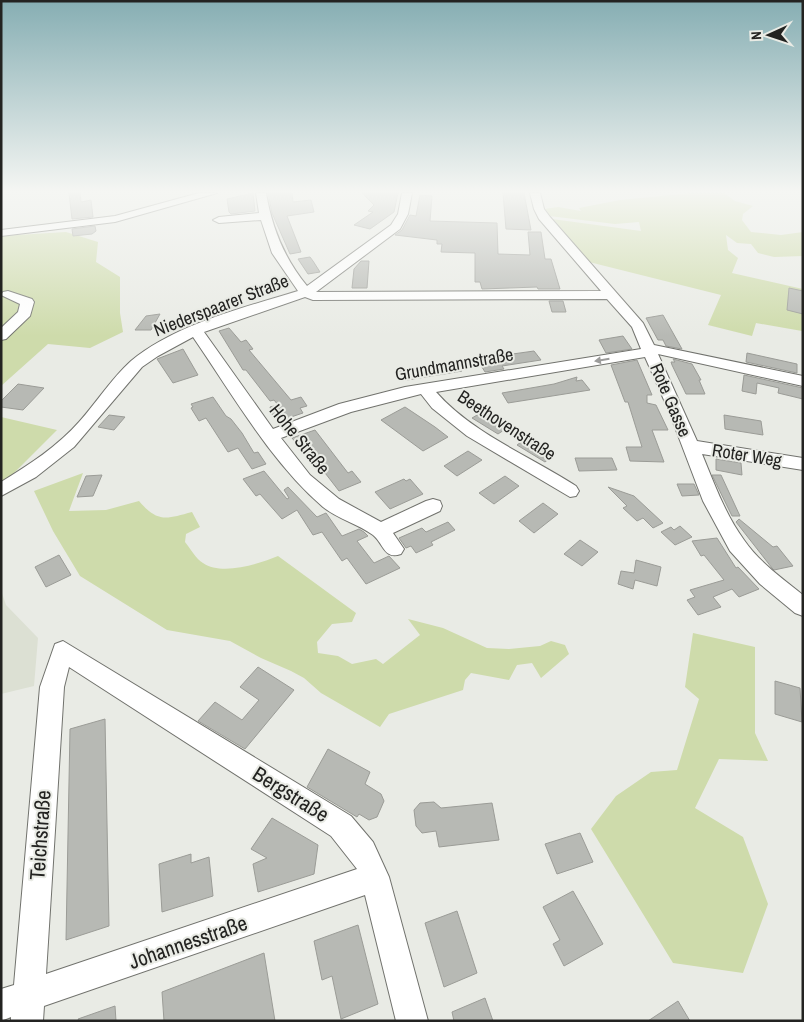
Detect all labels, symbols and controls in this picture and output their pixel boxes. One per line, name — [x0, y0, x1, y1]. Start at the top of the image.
north arrow — [744, 10, 794, 60]
text: N — [747, 31, 765, 40]
street label: Niederspaarer Straße — [150, 268, 292, 342]
street label: Grundmannstraße — [393, 341, 515, 387]
one-way arrow — [594, 356, 610, 364]
street label: Rote Gasse — [644, 359, 698, 441]
street label: Beethovenstraße — [453, 384, 561, 466]
street label: Hohe Straße — [264, 399, 336, 479]
street label: Roter Weg — [710, 437, 784, 473]
street label: Bergstraße — [247, 759, 335, 829]
street label: Teichstraße — [22, 789, 58, 881]
street label: Johannesstraße — [125, 908, 251, 976]

